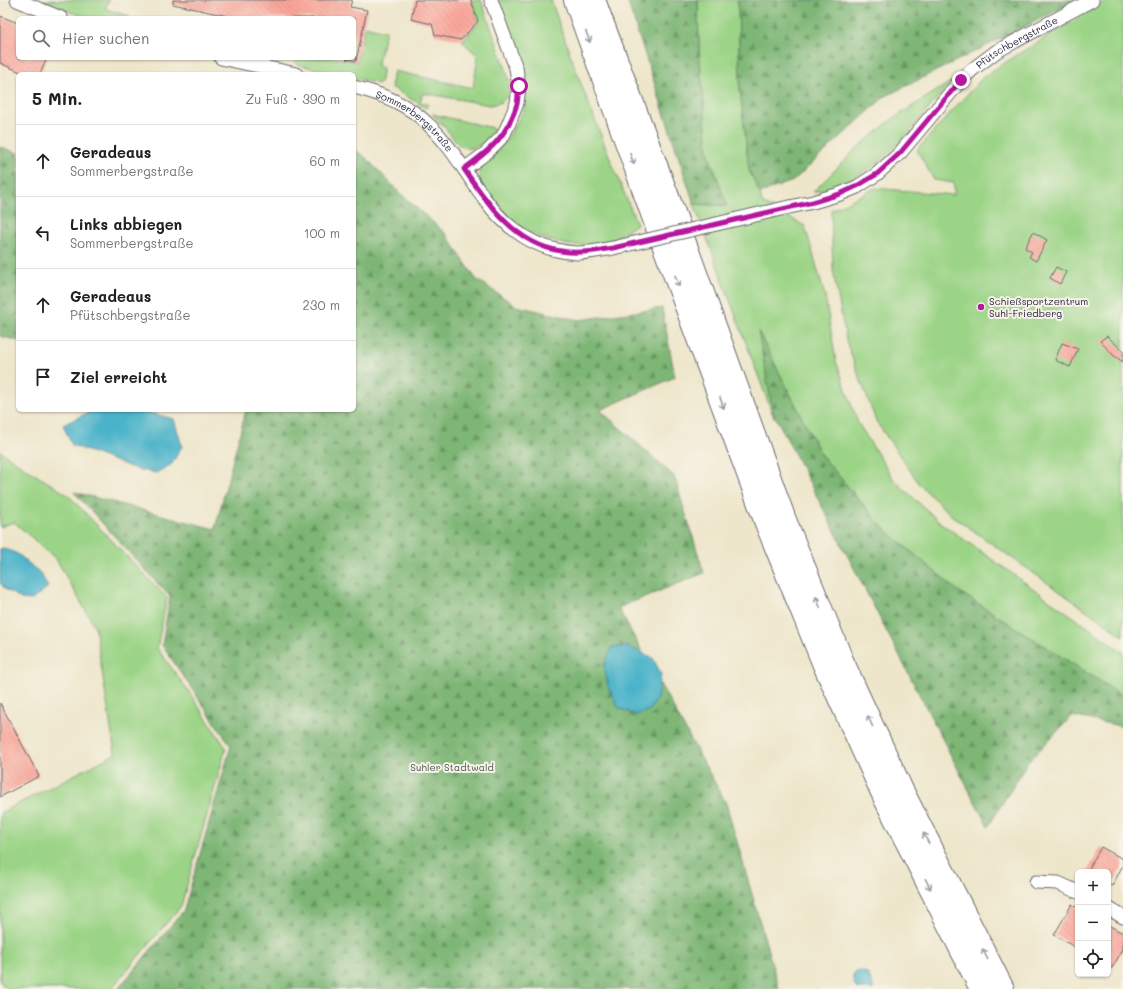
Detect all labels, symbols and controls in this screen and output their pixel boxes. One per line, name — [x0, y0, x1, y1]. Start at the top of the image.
street label: Pfütschbergstraße — [973, 13, 1060, 72]
search box — [16, 16, 356, 60]
icon: search — [30, 27, 52, 49]
text: Hier suchen — [62, 28, 149, 48]
one-way arrow — [585, 30, 593, 42]
route end — [952, 71, 970, 89]
route start — [510, 77, 528, 95]
text: 5 Min. — [32, 87, 83, 109]
street label: Sommerbergstraße — [374, 87, 457, 154]
text: Zu Fuß · 390 m — [246, 90, 340, 107]
text: Geradeaus — [70, 142, 151, 162]
icon: ahead — [32, 150, 54, 172]
text: 60 m — [310, 152, 340, 169]
one-way arrow — [629, 153, 637, 165]
text: Sommerbergstraße — [70, 162, 194, 179]
text: Links abbiegen — [70, 214, 182, 234]
icon: left — [32, 222, 54, 244]
text: 100 m — [304, 224, 340, 241]
text: Sommerbergstraße — [70, 234, 194, 251]
one-way arrow — [673, 275, 681, 287]
text: Geradeaus — [70, 286, 151, 306]
icon: ahead — [32, 294, 54, 316]
place label: Schießsportzentrum Suhl-Friedberg — [989, 294, 1088, 320]
text: 230 m — [303, 296, 340, 313]
marker: Schießsportzentrum Suhl-Friedberg — [976, 302, 986, 312]
text: Pfütschbergstraße — [70, 306, 190, 323]
icon: arrive — [32, 366, 54, 388]
text: Ziel erreicht — [70, 367, 167, 387]
one-way arrow — [718, 397, 726, 409]
one-way arrow — [814, 596, 822, 608]
one-way arrow — [866, 716, 873, 728]
park label: Suhler Stadtwald — [410, 760, 494, 774]
one-way arrow — [922, 833, 930, 845]
map controls — [1075, 869, 1111, 977]
button: + — [1075, 869, 1111, 905]
one-way arrow — [925, 878, 932, 890]
button: − — [1075, 905, 1111, 941]
button: locate — [1075, 941, 1111, 977]
one-way arrow — [981, 948, 988, 960]

